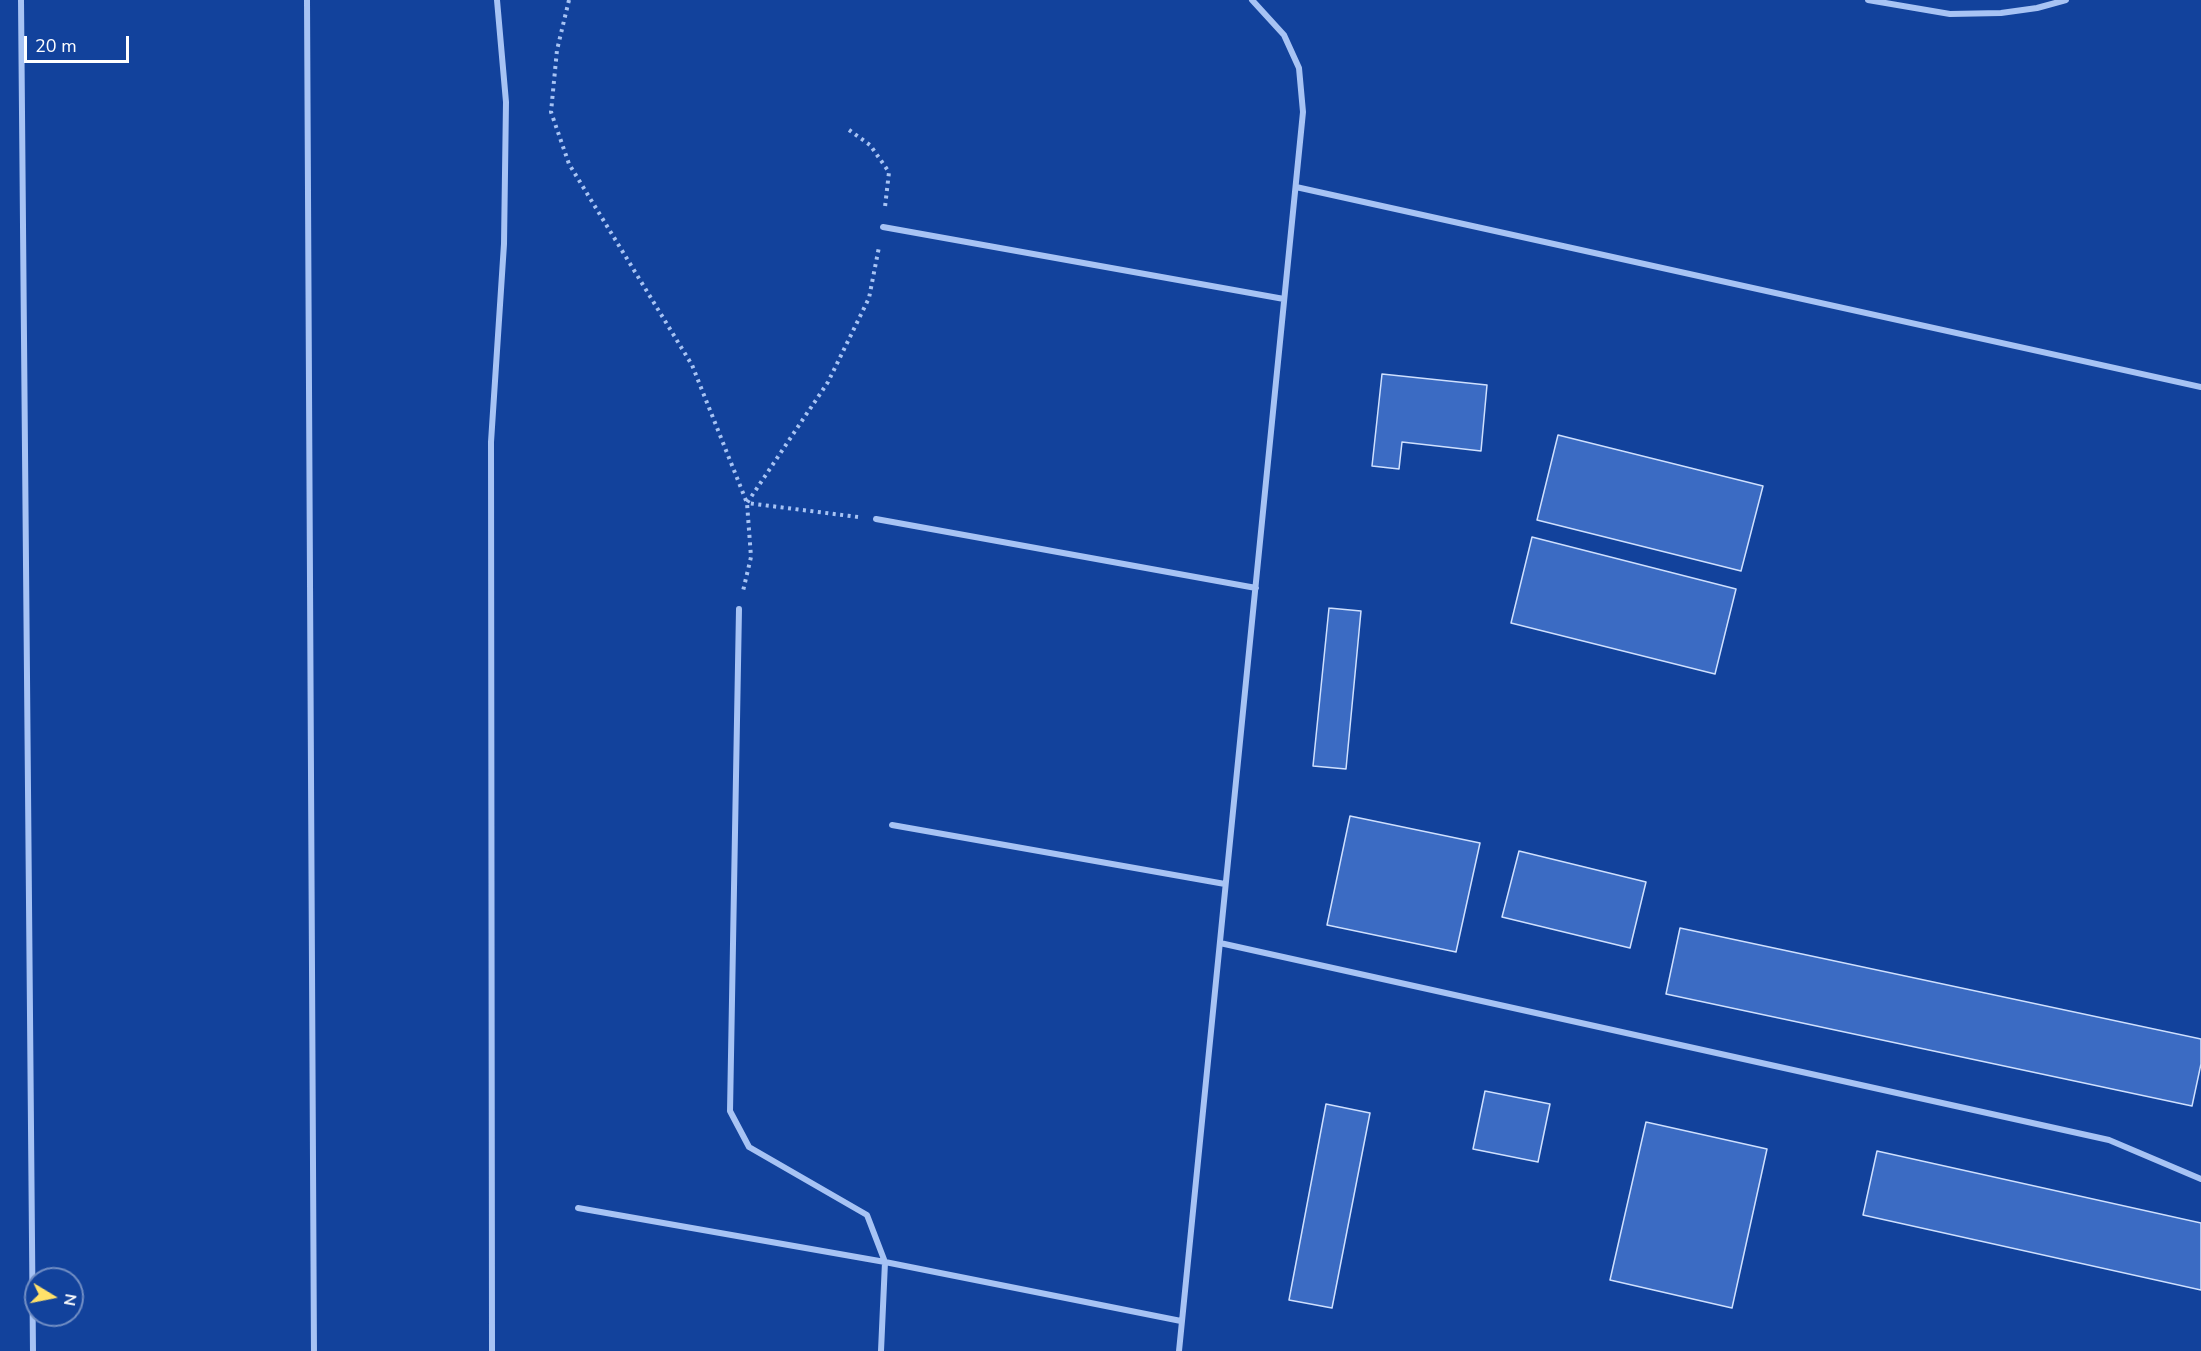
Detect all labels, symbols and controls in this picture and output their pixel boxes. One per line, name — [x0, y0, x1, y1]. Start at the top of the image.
scale bar — [27, 24, 132, 62]
text: 20 m — [35, 34, 77, 58]
north arrow — [24, 1267, 84, 1327]
text: N — [58, 1292, 82, 1308]

